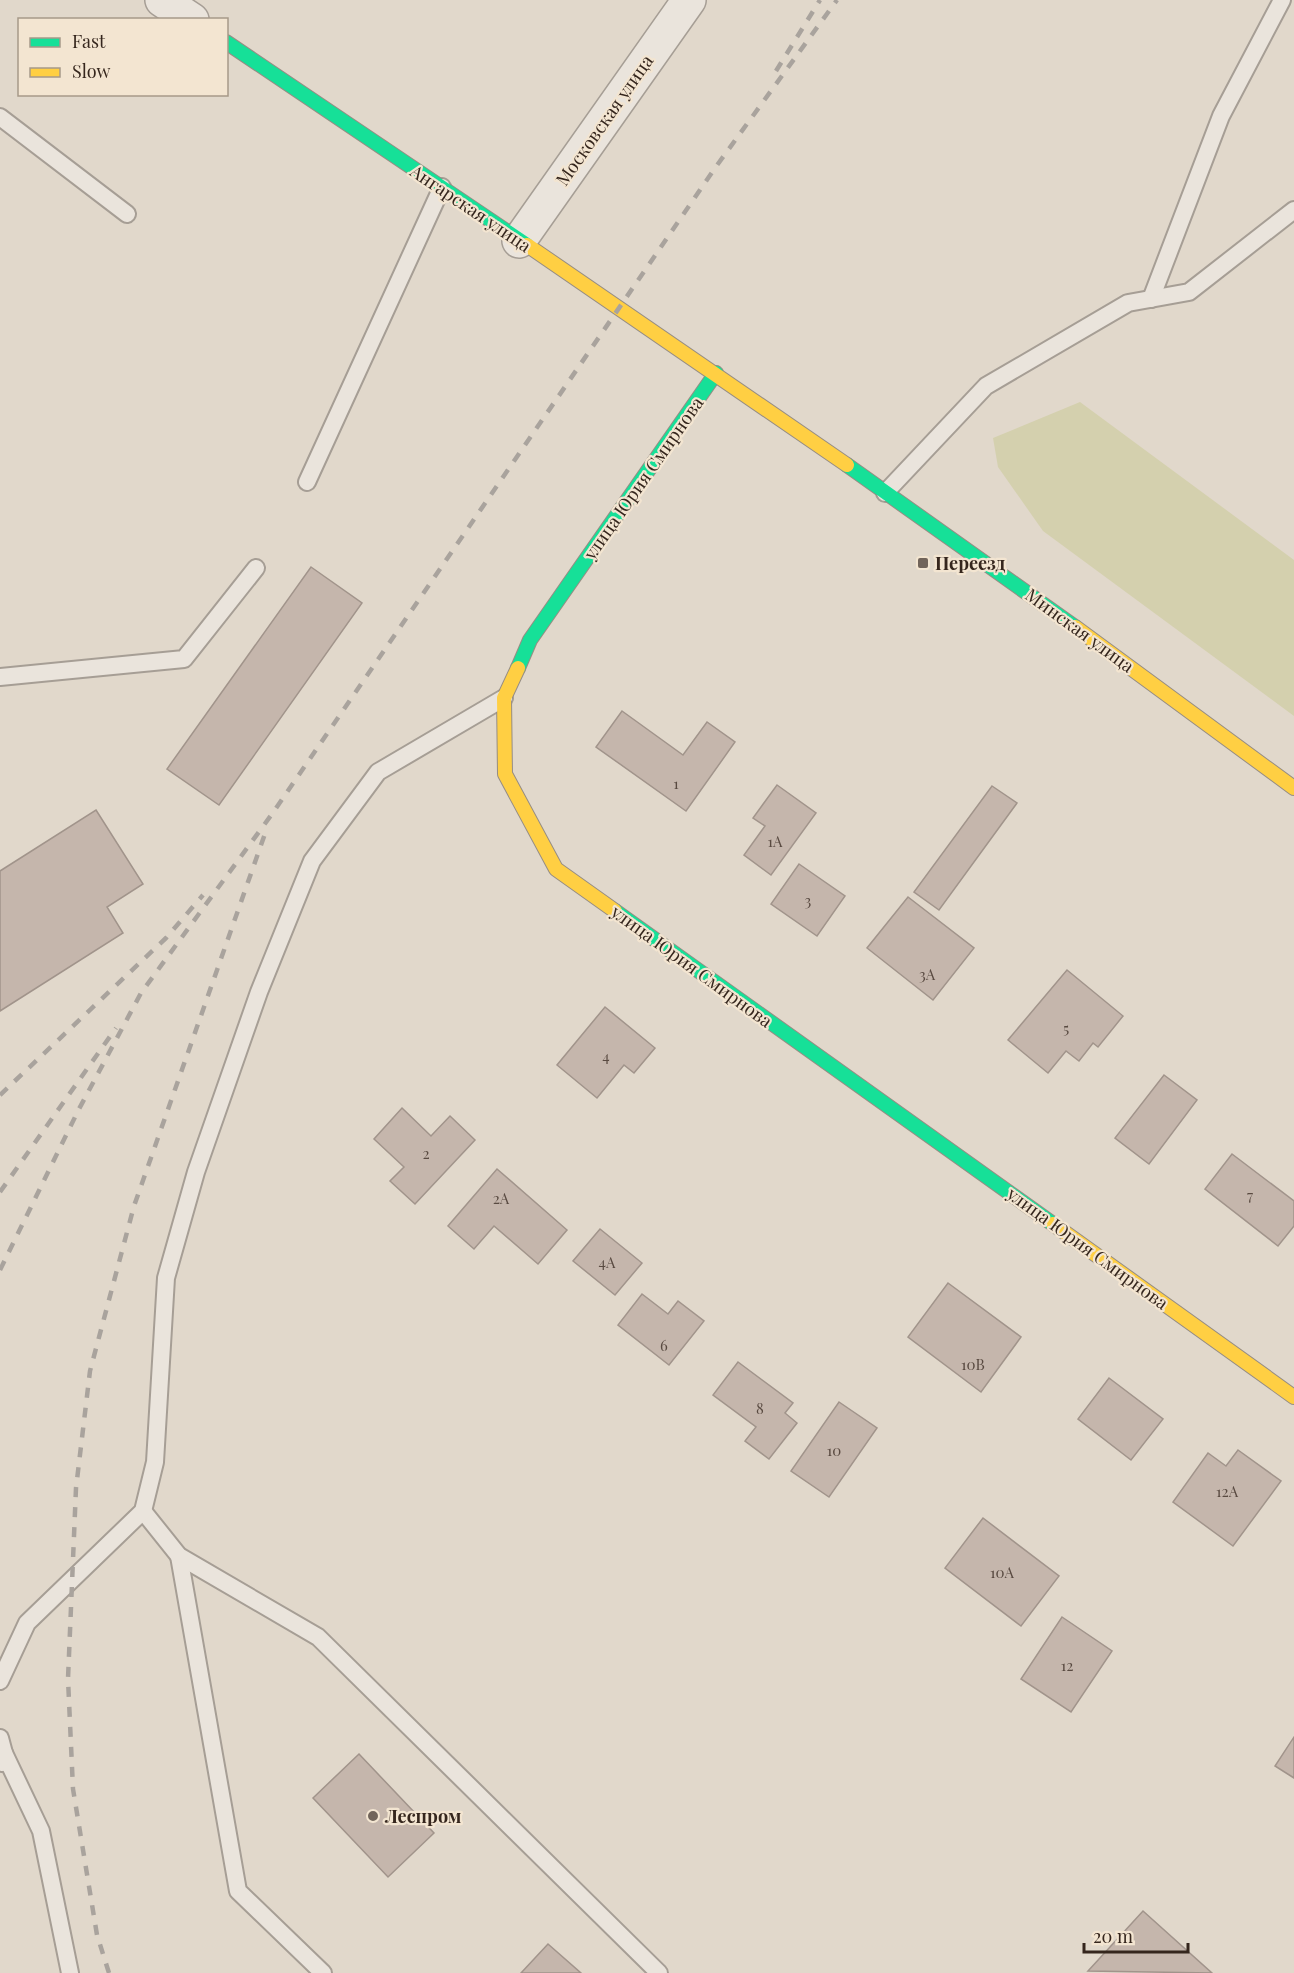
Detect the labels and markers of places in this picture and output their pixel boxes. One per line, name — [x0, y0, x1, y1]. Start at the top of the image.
place label: Переезд — [935, 551, 1006, 575]
marker: Переезд — [916, 556, 930, 570]
place label: Леспром — [384, 1804, 461, 1828]
marker: Леспром — [366, 1809, 380, 1823]

